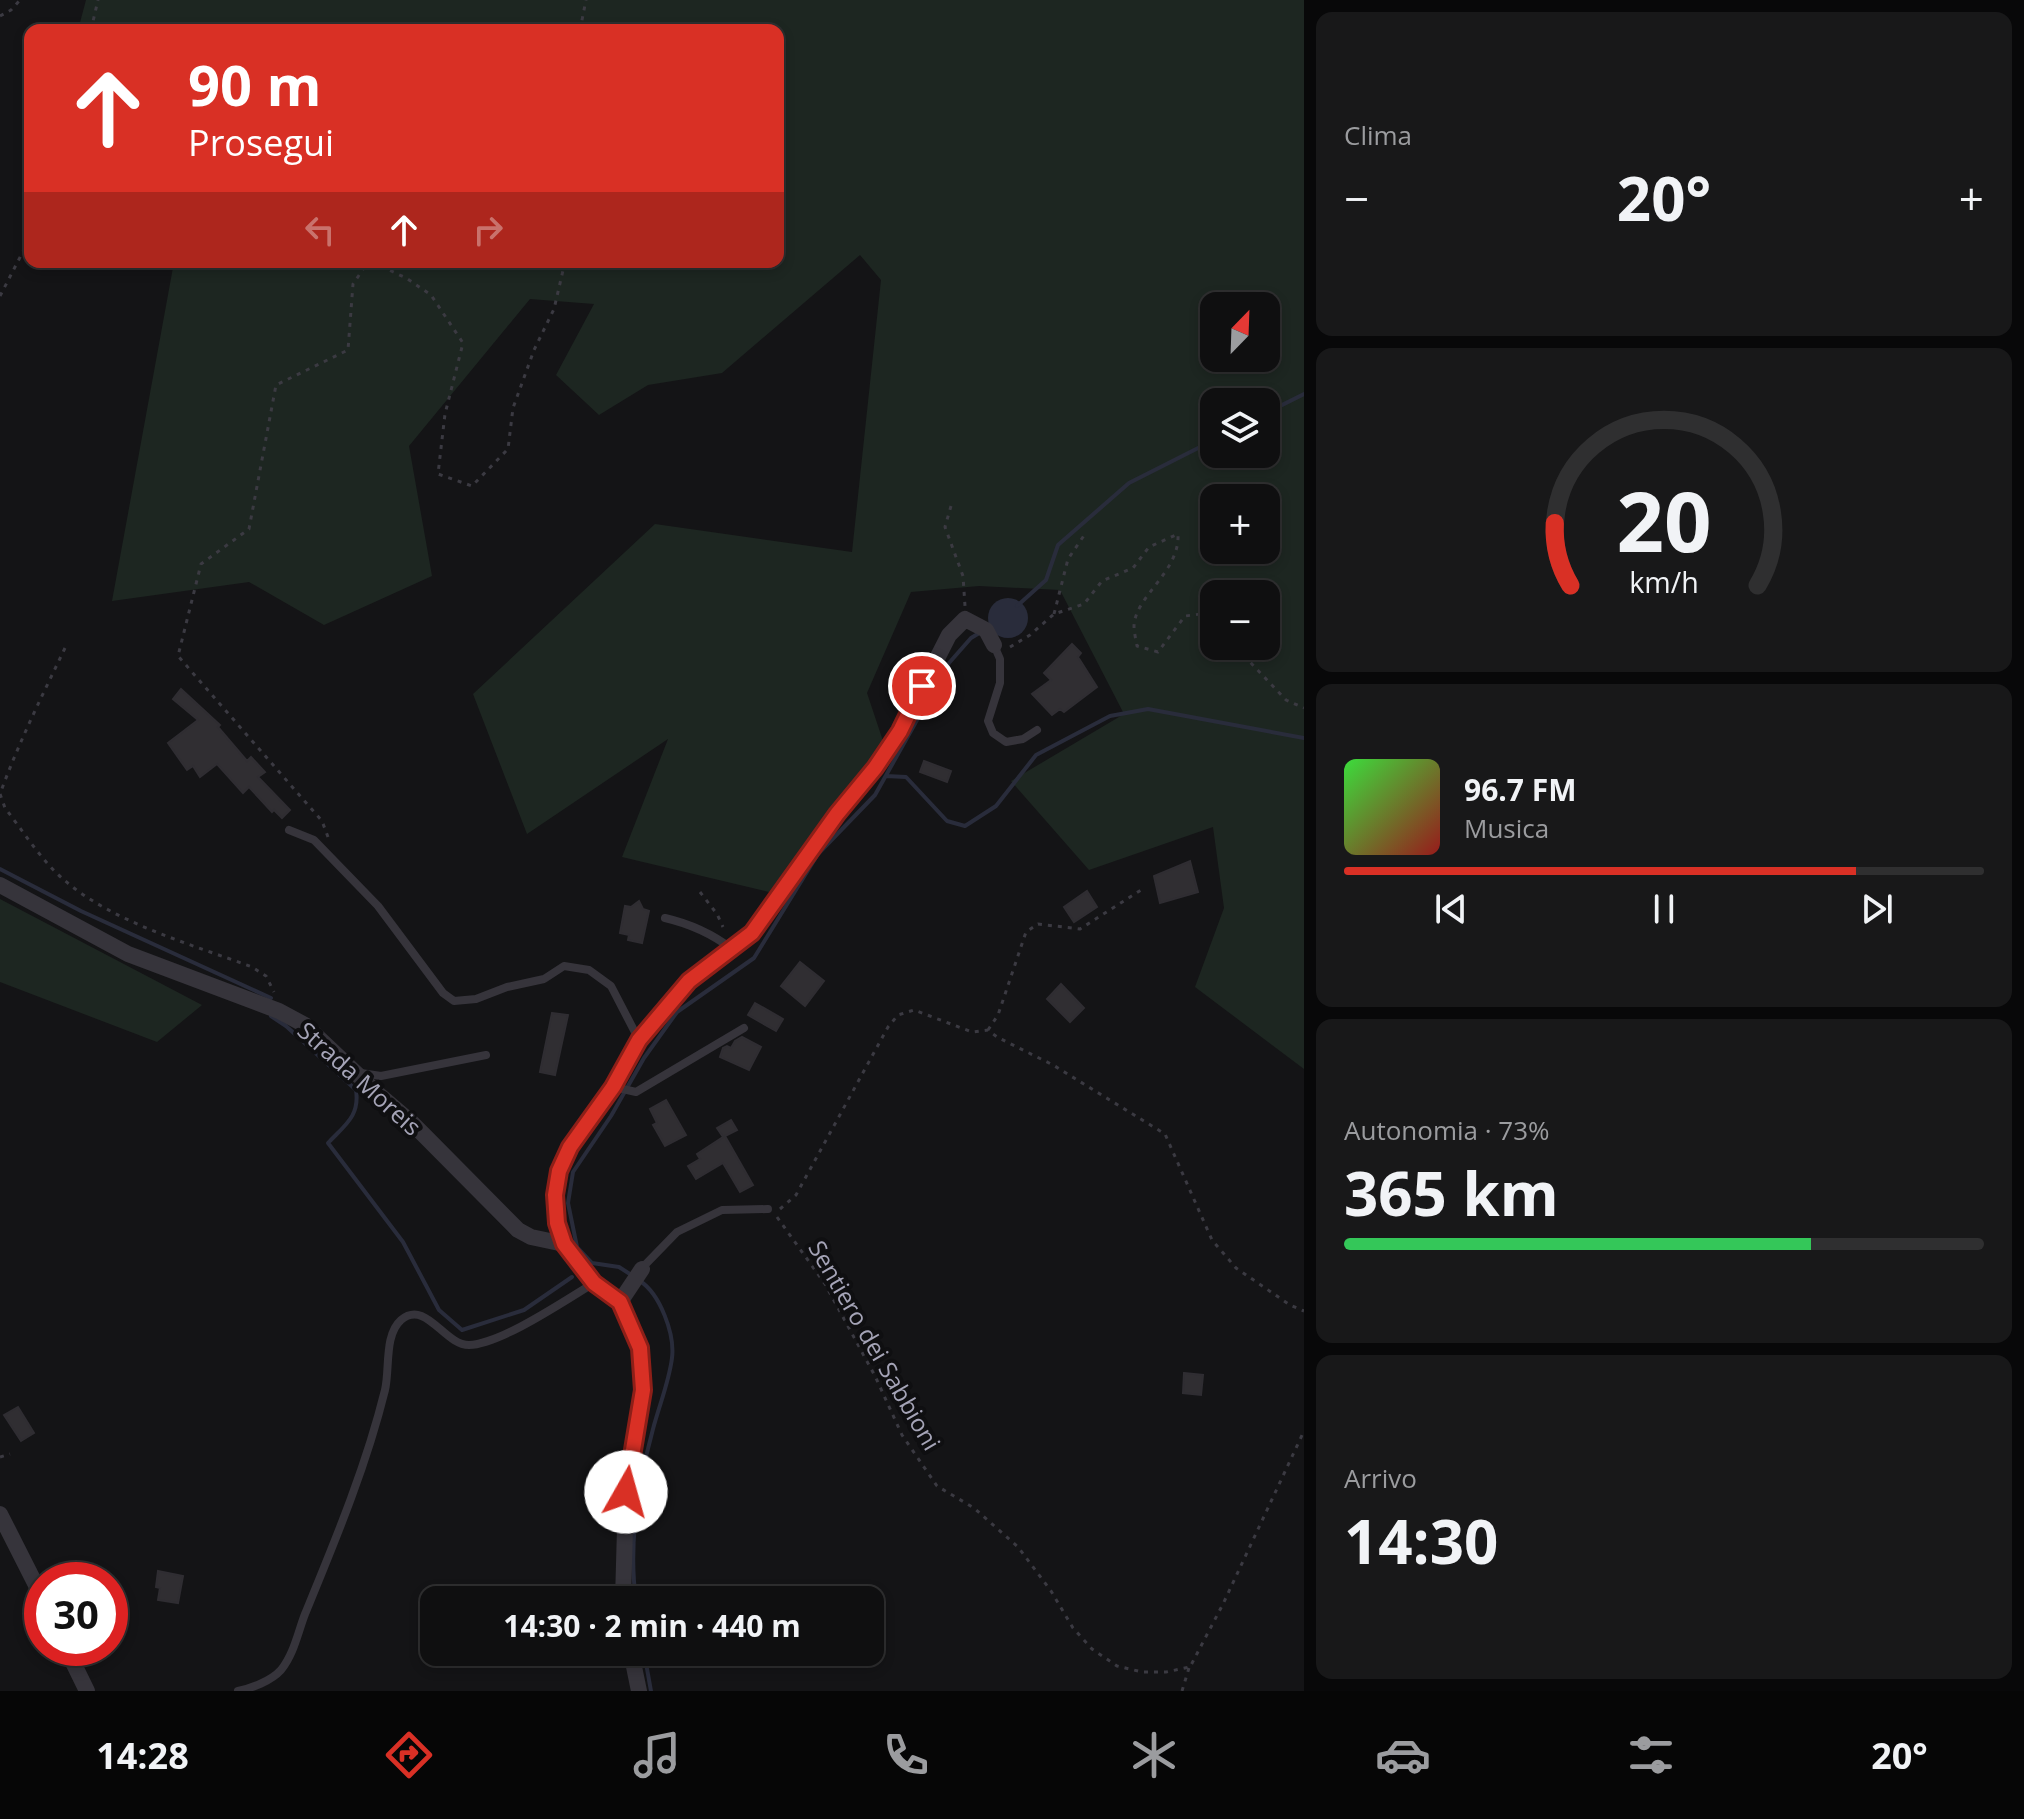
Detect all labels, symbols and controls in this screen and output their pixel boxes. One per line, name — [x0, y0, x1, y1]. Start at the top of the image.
text: 90 m — [188, 46, 322, 122]
icon: ahead — [56, 56, 160, 160]
text: Clima — [1344, 117, 1412, 153]
text: Prosegui — [188, 118, 334, 167]
text: 20° — [1617, 157, 1711, 239]
text: − — [1344, 168, 1369, 228]
text: + — [1959, 168, 1984, 228]
icon: left — [298, 208, 342, 252]
icon: ahead — [382, 208, 426, 252]
icon: right — [466, 208, 510, 252]
north arrow — [1200, 292, 1280, 372]
map controls — [1200, 292, 1280, 660]
button: layers — [1200, 388, 1280, 468]
text: 20 — [1616, 462, 1712, 575]
button: + — [1200, 484, 1280, 564]
text: km/h — [1629, 562, 1699, 601]
button: − — [1200, 580, 1280, 660]
pin — [888, 652, 956, 720]
icon: arrive — [900, 664, 944, 708]
text: 96.7 FM — [1464, 769, 1577, 810]
text: Musica — [1464, 810, 1549, 846]
icon: previous — [1429, 887, 1473, 931]
icon: pause — [1642, 887, 1686, 931]
icon: next — [1855, 887, 1899, 931]
street label: Strada Moreis — [291, 1014, 429, 1142]
text: Autonomia · 73% — [1344, 1112, 1550, 1148]
text: 365 km — [1344, 1152, 1559, 1234]
street label: Sentiero dei Sabbioni — [801, 1234, 949, 1456]
position arrow — [584, 1450, 668, 1534]
text: Arrivo — [1344, 1460, 1417, 1496]
text: 14:30 — [1344, 1500, 1498, 1582]
speed limit sign: 30 — [24, 1562, 128, 1666]
text: 14:30 · 2 min · 440 m — [503, 1605, 801, 1646]
icon: directions — [381, 1727, 437, 1783]
icon: music — [629, 1727, 685, 1783]
icon: phone — [878, 1727, 934, 1783]
icon: climate — [1126, 1727, 1182, 1783]
icon: car — [1375, 1727, 1431, 1783]
icon: filters — [1623, 1727, 1679, 1783]
text: 14:28 — [96, 1731, 189, 1780]
text: 20° — [1871, 1731, 1928, 1780]

